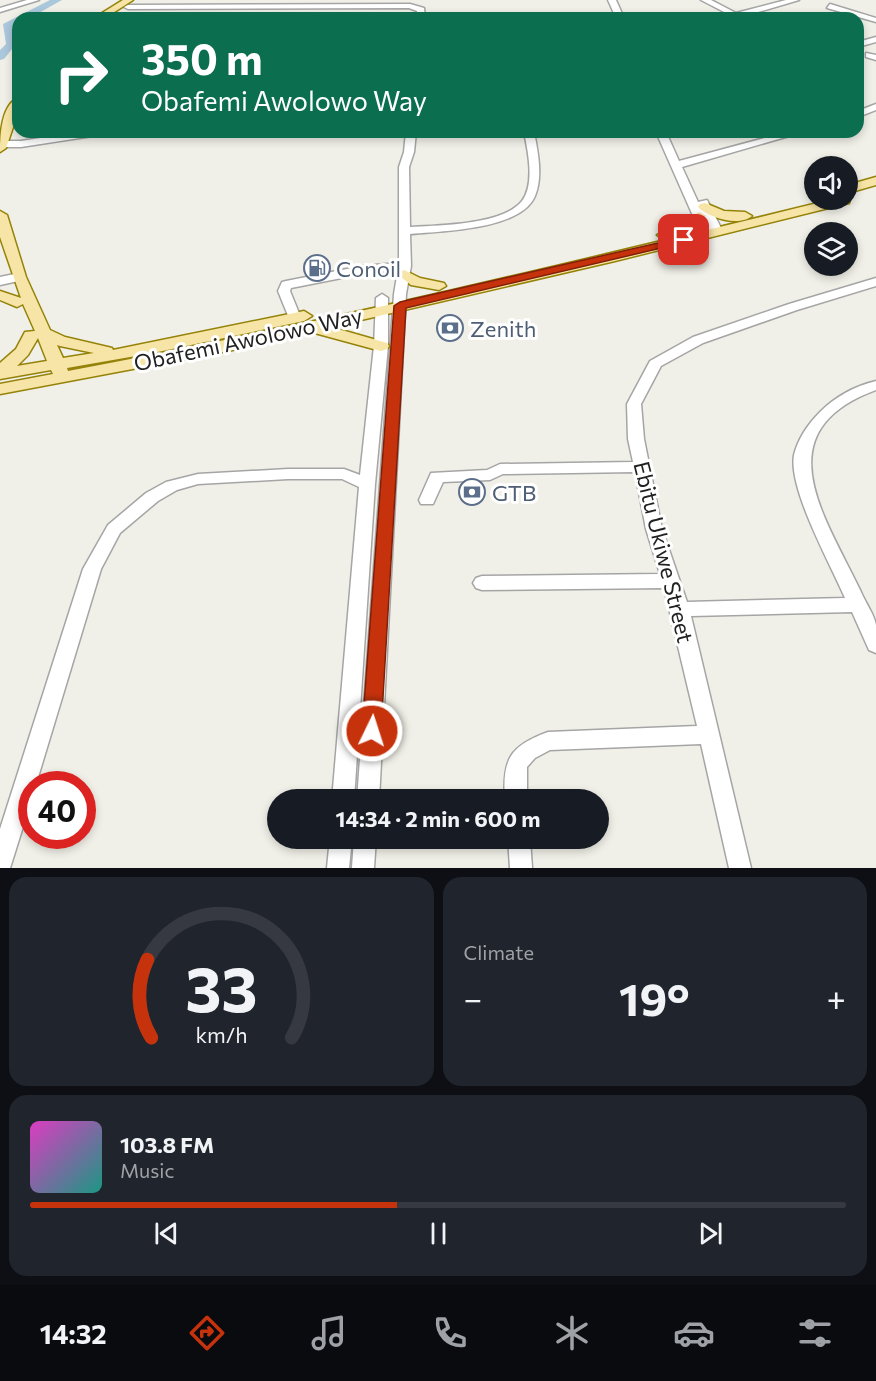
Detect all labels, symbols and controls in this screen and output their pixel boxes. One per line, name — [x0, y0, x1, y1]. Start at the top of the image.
text: 350 m — [141, 32, 263, 84]
icon: right — [42, 36, 120, 114]
text: Obafemi Awolowo Way — [141, 84, 427, 117]
map controls — [804, 156, 858, 276]
button: sound — [804, 156, 858, 210]
pin — [658, 214, 709, 265]
button: layers — [804, 222, 858, 276]
icon: arrive — [667, 223, 700, 256]
fuel station icon: Conoil — [302, 253, 332, 283]
place label: Conoil — [336, 255, 401, 282]
street label: Obafemi Awolowo Way — [131, 302, 365, 376]
bank icon: Zenith — [435, 313, 465, 343]
place label: Zenith — [470, 315, 536, 342]
street label: Ebitu Ukiwe Street — [628, 458, 700, 646]
bank icon: GTB — [457, 477, 487, 507]
place label: GTB — [492, 479, 536, 506]
position arrow — [340, 699, 404, 763]
speed limit sign: 40 — [18, 771, 96, 849]
text: 14:34 · 2 min · 600 m — [335, 805, 541, 832]
text: Climate — [464, 940, 534, 964]
text: 33 — [185, 949, 257, 1025]
text: 19° — [619, 970, 690, 1025]
text: − — [464, 977, 482, 1018]
text: + — [827, 977, 846, 1018]
text: km/h — [195, 1022, 247, 1048]
text: 103.8 FM — [120, 1131, 214, 1158]
text: Music — [120, 1158, 174, 1182]
icon: previous — [150, 1217, 183, 1250]
icon: pause — [422, 1217, 455, 1250]
icon: next — [694, 1217, 727, 1250]
icon: directions — [186, 1312, 228, 1354]
icon: music — [308, 1312, 350, 1354]
icon: phone — [429, 1312, 471, 1354]
icon: climate — [551, 1312, 593, 1354]
icon: car — [673, 1312, 715, 1354]
icon: filters — [794, 1312, 836, 1354]
text: 14:32 — [40, 1317, 107, 1350]

